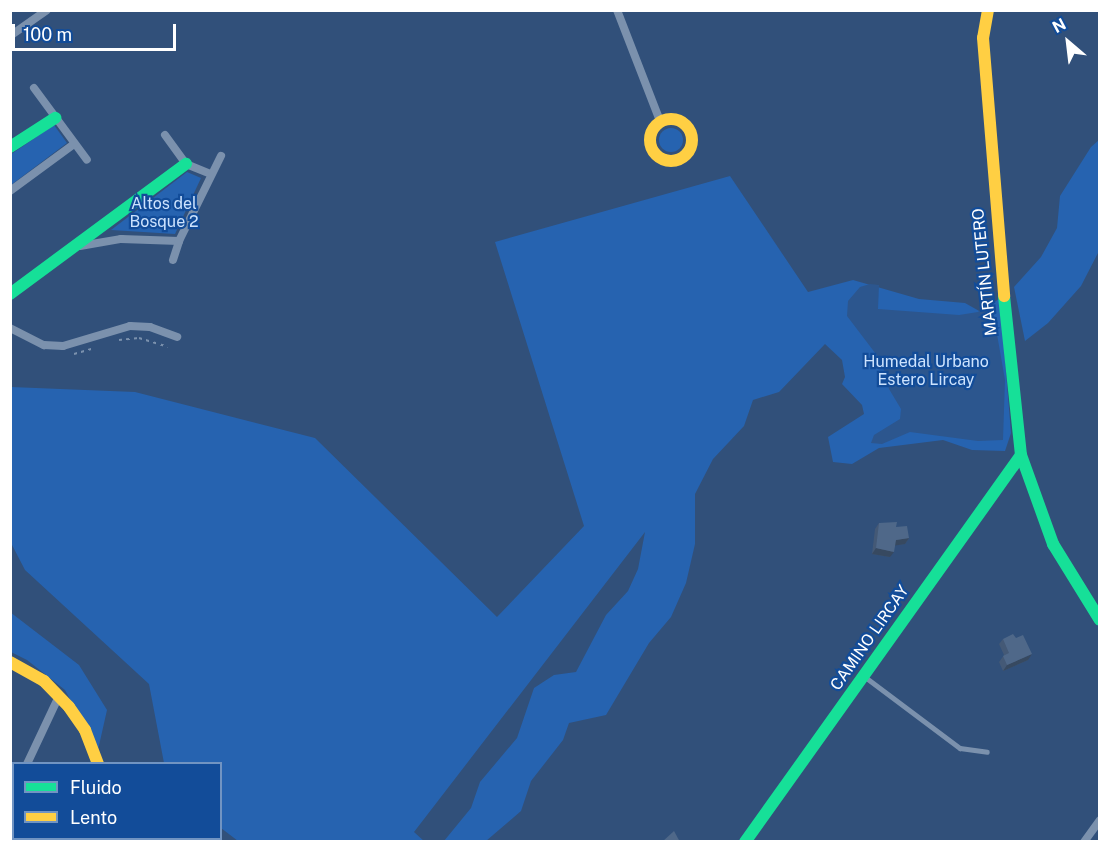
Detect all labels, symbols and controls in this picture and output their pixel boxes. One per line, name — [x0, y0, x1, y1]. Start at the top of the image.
scale bar — [15, 12, 178, 50]
north arrow — [1038, 12, 1098, 72]
text: N — [1049, 14, 1069, 37]
text: 100 m — [23, 24, 72, 45]
park label: Altos del Bosque 2 — [129, 194, 199, 232]
street label: MARTÍN LUTERO — [969, 207, 1001, 337]
park label: Humedal Urbano Estero Lircay — [863, 352, 989, 390]
street label: CAMINO LIRCAY — [827, 582, 913, 694]
legend — [12, 762, 222, 840]
text: Fluido — [70, 777, 122, 798]
text: Lento — [70, 807, 117, 828]

